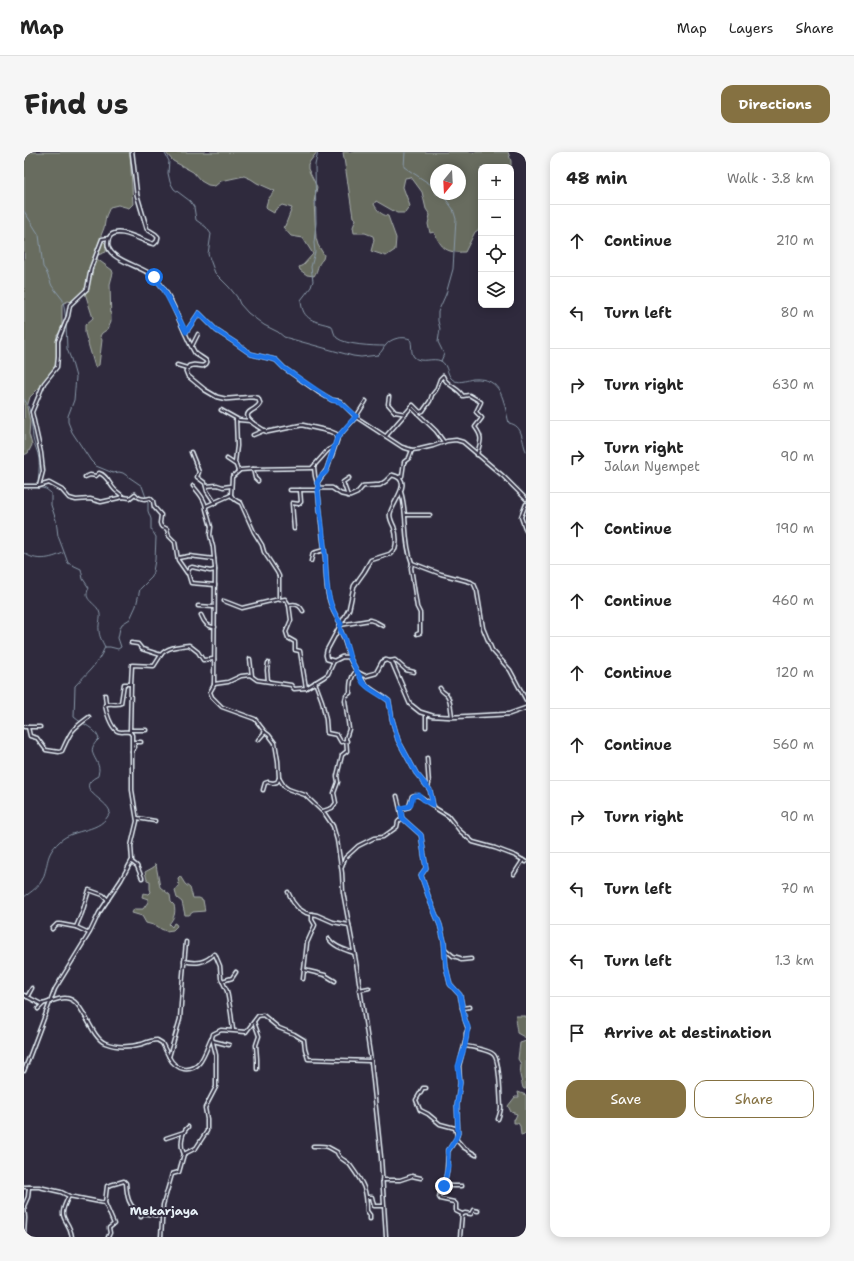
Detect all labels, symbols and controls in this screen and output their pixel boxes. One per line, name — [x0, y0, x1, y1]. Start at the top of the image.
text: Map — [20, 15, 64, 40]
text: Map — [677, 19, 707, 37]
text: Layers — [729, 19, 773, 37]
text: Share — [795, 19, 834, 37]
text: Find us — [24, 85, 129, 123]
button: Directions — [721, 85, 830, 123]
north arrow — [430, 164, 466, 200]
map controls — [478, 164, 514, 308]
button: + — [478, 164, 514, 200]
text: 48 min — [566, 167, 627, 189]
text: Walk · 3.8 km — [727, 170, 814, 187]
button: − — [478, 200, 514, 236]
icon: ahead — [566, 230, 588, 252]
text: Continue — [604, 231, 672, 251]
text: 210 m — [776, 232, 814, 249]
button: locate — [478, 236, 514, 272]
route start — [145, 268, 163, 286]
button: layers — [478, 272, 514, 308]
icon: left — [566, 302, 588, 324]
text: Turn left — [604, 303, 672, 323]
text: 80 m — [780, 304, 814, 321]
icon: right — [566, 374, 588, 396]
text: Turn right — [604, 375, 684, 395]
text: 630 m — [772, 376, 814, 393]
text: Turn right — [604, 438, 684, 458]
icon: right — [566, 446, 588, 468]
text: 90 m — [780, 448, 814, 465]
text: Jalan Nyempet — [604, 458, 700, 475]
icon: ahead — [566, 518, 588, 540]
text: Continue — [604, 519, 672, 539]
text: 190 m — [775, 520, 814, 537]
icon: ahead — [566, 590, 588, 612]
text: Continue — [604, 591, 672, 611]
text: 460 m — [772, 592, 814, 609]
icon: ahead — [566, 662, 588, 684]
text: Continue — [604, 663, 672, 683]
text: 120 m — [776, 664, 814, 681]
icon: ahead — [566, 734, 588, 756]
text: Continue — [604, 735, 672, 755]
text: 560 m — [773, 736, 814, 753]
icon: right — [566, 806, 588, 828]
text: Turn right — [604, 807, 684, 827]
text: 90 m — [780, 808, 814, 825]
icon: left — [566, 878, 588, 900]
text: Turn left — [604, 879, 672, 899]
text: 70 m — [780, 880, 814, 897]
icon: left — [566, 950, 588, 972]
text: Turn left — [604, 951, 672, 971]
text: 1.3 km — [775, 952, 814, 969]
icon: arrive — [566, 1022, 588, 1044]
text: Arrive at destination — [604, 1023, 772, 1043]
button: Save — [566, 1080, 686, 1118]
button: Share — [694, 1080, 814, 1118]
route end — [435, 1177, 453, 1195]
district label: Mekarjaya — [130, 1203, 199, 1219]

